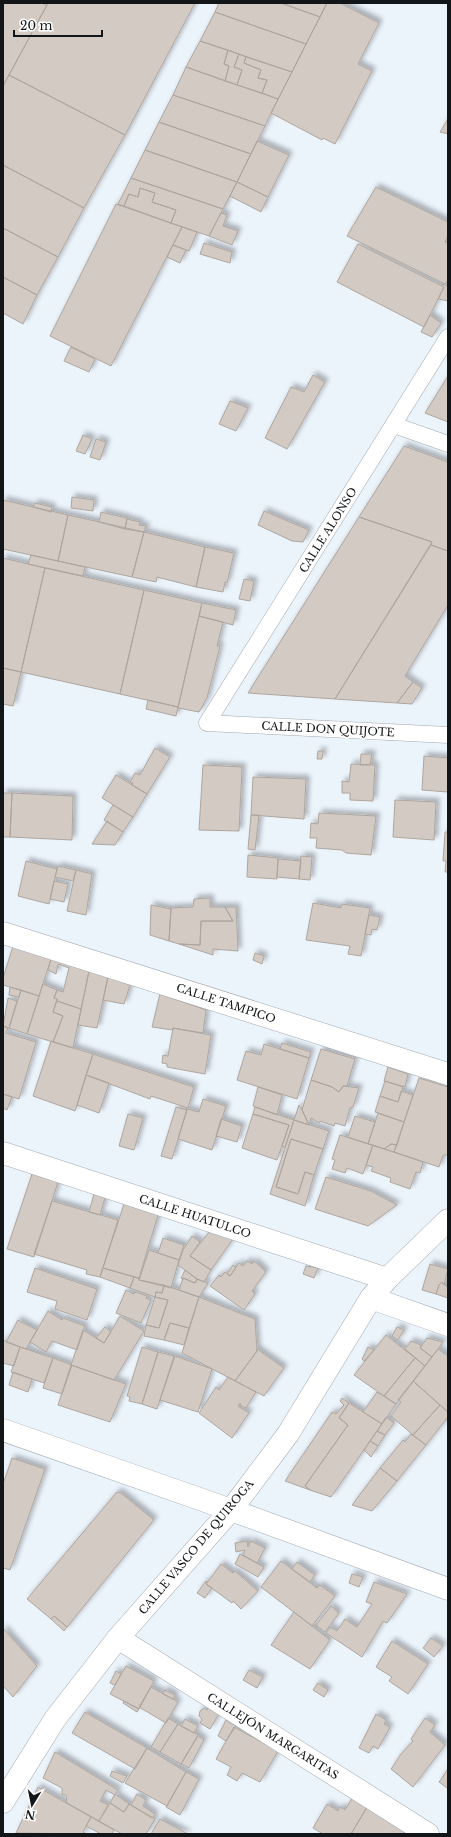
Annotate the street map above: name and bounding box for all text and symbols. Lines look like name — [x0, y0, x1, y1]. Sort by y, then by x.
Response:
scale bar — [14, 12, 102, 38]
text: 20 m — [20, 18, 52, 33]
street label: CALLE ALONSO — [296, 485, 360, 575]
street label: CALLE DON QUIJOTE — [261, 719, 395, 739]
street label: CALLE TAMPICO — [174, 980, 278, 1026]
street label: CALLE HUATULCO — [137, 1191, 253, 1241]
street label: CALLE VASCO DE QUIROGA — [135, 1476, 257, 1617]
street label: CALLEJÓN MARGARITAS — [205, 1690, 341, 1782]
north arrow — [12, 1785, 52, 1825]
text: N — [23, 1807, 37, 1823]

